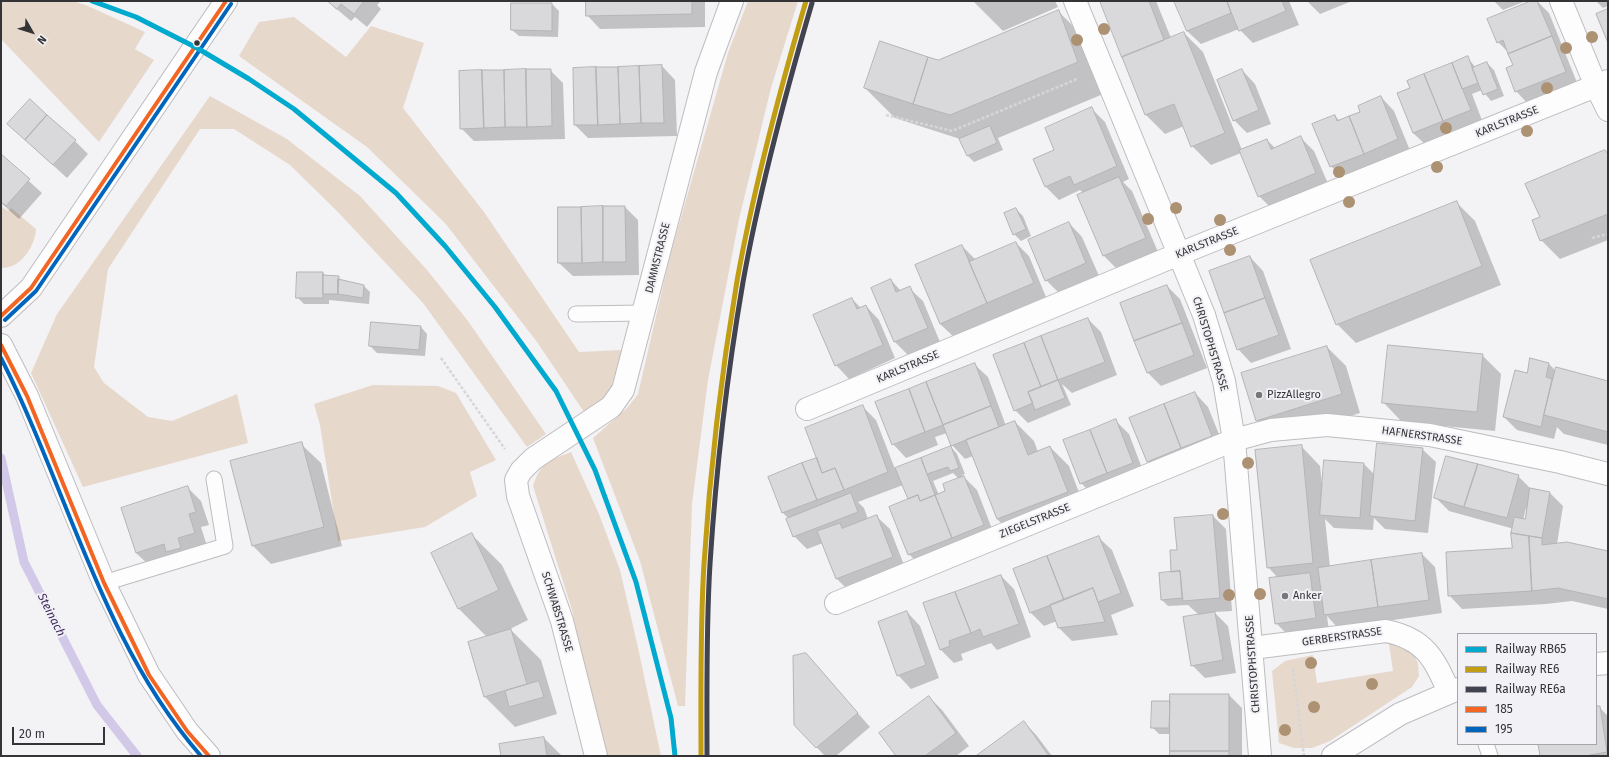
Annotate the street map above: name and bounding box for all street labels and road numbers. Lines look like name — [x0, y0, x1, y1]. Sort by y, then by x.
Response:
street label: KARLSTRASSE — [1474, 103, 1540, 141]
street label: DAMMSTRASSE — [643, 221, 673, 295]
street label: KARLSTRASSE — [1174, 224, 1240, 262]
street label: CHRISTOPHSTRASSE — [1189, 295, 1231, 393]
street label: KARLSTRASSE — [875, 348, 941, 386]
street label: HAFNERSTRASSE — [1381, 424, 1463, 448]
street label: ZIEGELSTRASSE — [998, 501, 1072, 541]
street label: SCHWABSTRASSE — [538, 570, 576, 654]
street label: CHRISTOPHSTRASSE — [1243, 615, 1263, 713]
street label: GERBERSTRASSE — [1301, 625, 1383, 649]

